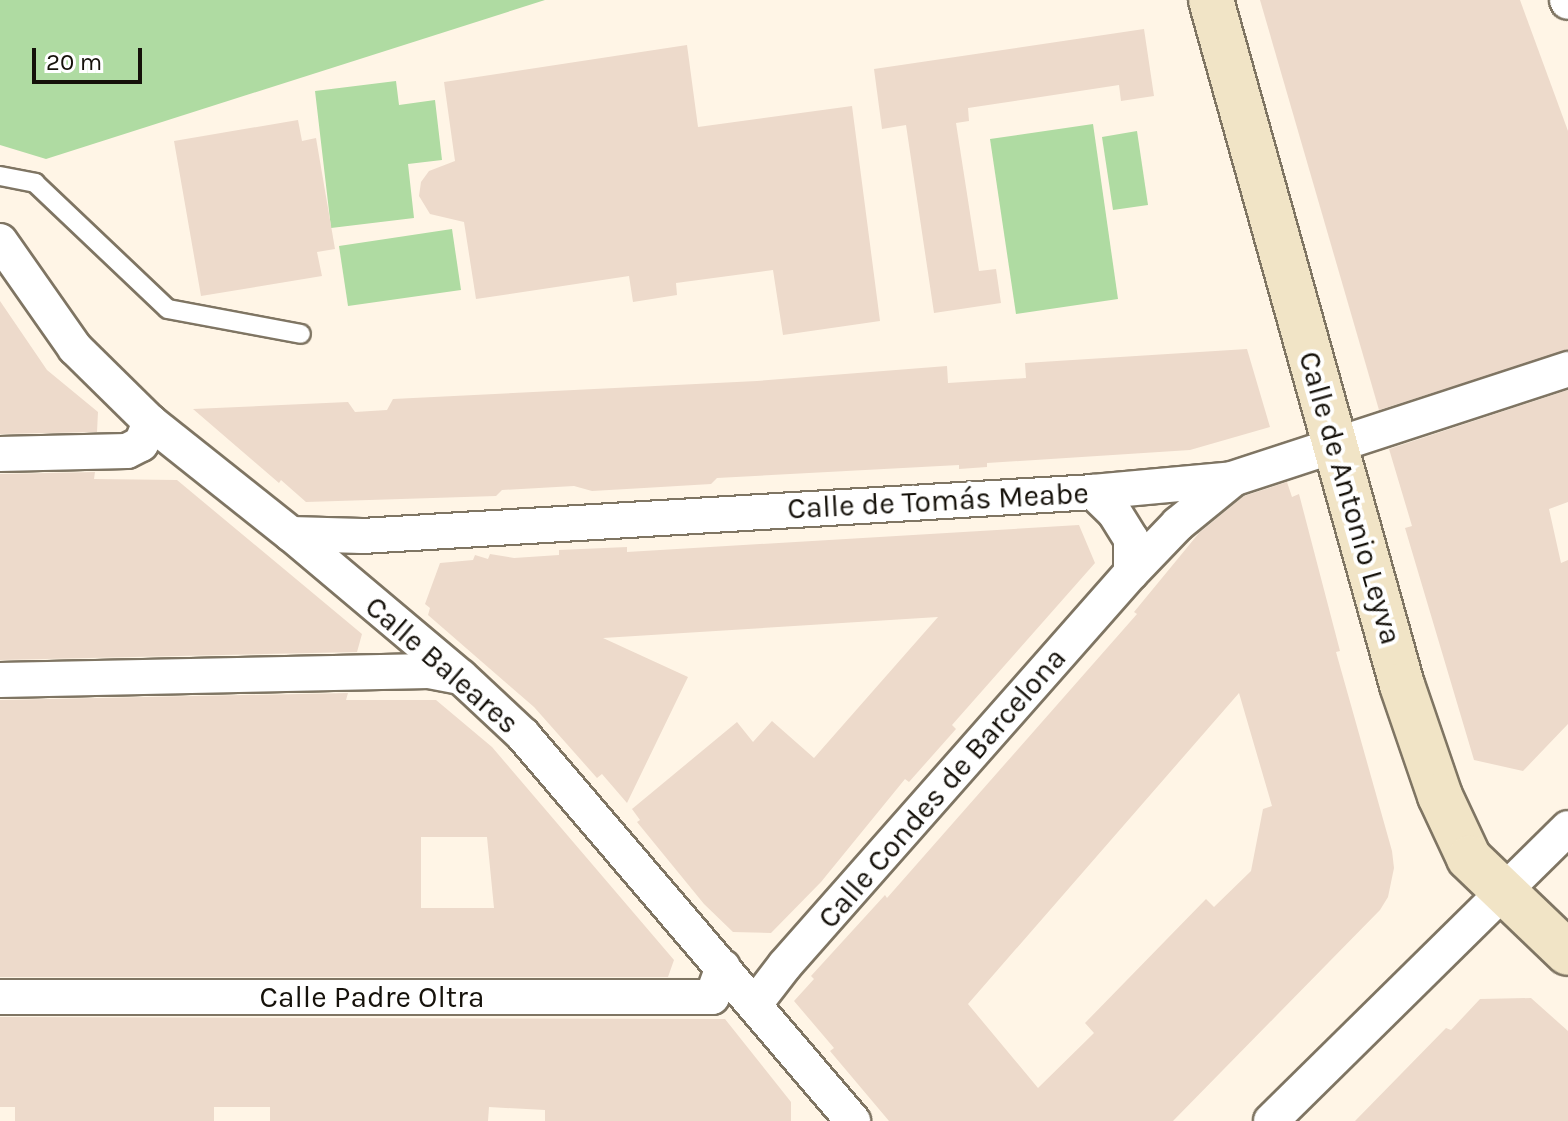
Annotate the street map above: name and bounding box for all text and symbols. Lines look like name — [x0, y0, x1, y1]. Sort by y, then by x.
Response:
scale bar — [36, 32, 146, 82]
text: 20 m — [46, 48, 102, 76]
street label: Calle de Antonio Leyva — [1291, 347, 1409, 649]
street label: Calle de Tomás Meabe — [786, 475, 1090, 527]
street label: Calle Baleares — [358, 589, 526, 741]
street label: Calle Condes de Barcelona — [810, 640, 1074, 936]
street label: Calle Padre Oltra — [260, 979, 484, 1015]

